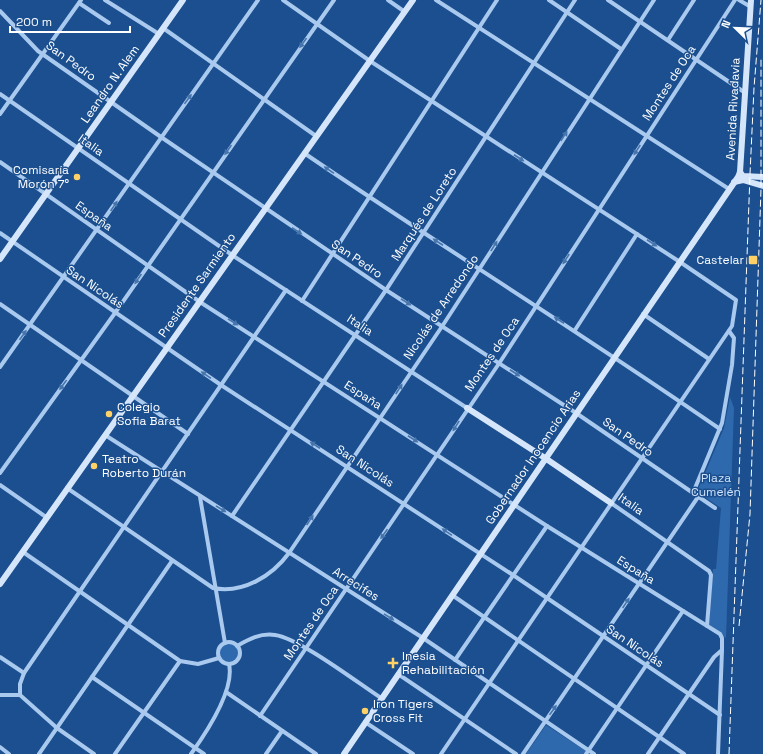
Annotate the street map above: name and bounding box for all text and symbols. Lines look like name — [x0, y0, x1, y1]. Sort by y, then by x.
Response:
scale bar — [10, 8, 130, 34]
north arrow — [715, 8, 755, 48]
text: 200 m — [16, 14, 52, 30]
text: N — [718, 18, 734, 30]
street label: San Pedro — [43, 37, 99, 85]
one-way arrow — [299, 38, 307, 49]
street label: Leandro N. Alem — [77, 42, 143, 126]
street label: Montes de Oca — [639, 42, 699, 124]
street label: Avenida Rivadavia — [722, 57, 744, 161]
one-way arrow — [184, 94, 192, 105]
street label: Italia — [75, 130, 107, 160]
one-way arrow — [560, 130, 567, 142]
one-way arrow — [224, 144, 232, 155]
one-way arrow — [633, 145, 641, 155]
one-way arrow — [514, 154, 524, 162]
place label: Comisaría Morón 7° — [13, 162, 69, 192]
street label: Marqués de Loreto — [388, 164, 460, 264]
one-way arrow — [324, 166, 334, 174]
marker: Comisaría Morón 7° — [72, 172, 82, 182]
street label: España — [72, 197, 116, 235]
one-way arrow — [110, 201, 118, 211]
one-way arrow — [292, 227, 302, 235]
street label: Presidente Sarmiento — [155, 229, 239, 341]
street label: San Pedro — [328, 236, 386, 282]
one-way arrow — [432, 238, 444, 245]
one-way arrow — [646, 240, 658, 247]
one-way arrow — [490, 241, 498, 251]
street label: Nicolás de Arredondo — [400, 251, 482, 363]
place label: Castelar — [696, 252, 744, 268]
one-way arrow — [563, 253, 570, 265]
marker: Castelar — [747, 254, 759, 266]
street label: San Nicolás — [63, 262, 127, 312]
one-way arrow — [134, 274, 142, 284]
one-way arrow — [400, 299, 412, 306]
street label: Italia — [344, 311, 376, 339]
street label: Montes de Oca — [461, 313, 523, 394]
one-way arrow — [553, 316, 565, 323]
one-way arrow — [227, 319, 239, 326]
one-way arrow — [19, 330, 27, 340]
one-way arrow — [509, 369, 521, 376]
one-way arrow — [201, 371, 211, 379]
street label: España — [341, 377, 385, 413]
one-way arrow — [59, 380, 67, 391]
one-way arrow — [395, 384, 403, 394]
street label: Gobernador Inocencio Arias — [482, 386, 584, 528]
place label: Colegio Sofia Barat — [117, 399, 181, 429]
marker: Colegio Sofia Barat — [104, 409, 114, 419]
street label: San Pedro — [600, 414, 656, 460]
one-way arrow — [452, 421, 460, 431]
one-way arrow — [407, 435, 419, 442]
street label: San Nicolás — [333, 441, 397, 491]
one-way arrow — [309, 442, 321, 449]
place label: Teatro Roberto Durán — [102, 451, 186, 481]
marker: Teatro Roberto Durán — [89, 461, 99, 471]
park label: Plaza Cumelén — [691, 470, 741, 500]
street label: Italia — [615, 489, 647, 519]
one-way arrow — [215, 506, 226, 513]
one-way arrow — [307, 514, 314, 526]
one-way arrow — [442, 528, 452, 536]
one-way arrow — [380, 529, 388, 539]
street label: España — [614, 552, 658, 588]
street label: Arrecifes — [330, 563, 382, 605]
street label: Montes de Oca — [280, 582, 342, 663]
one-way arrow — [622, 597, 630, 608]
one-way arrow — [383, 613, 395, 620]
street label: San Nicolás — [603, 621, 667, 671]
place label: Inesia Rehabilitación — [402, 648, 485, 678]
marker: Inesia Rehabilitación — [387, 657, 399, 669]
place label: Iron Tigers Cross Fit — [373, 696, 433, 726]
one-way arrow — [549, 705, 557, 716]
marker: Iron Tigers Cross Fit — [360, 706, 370, 716]

